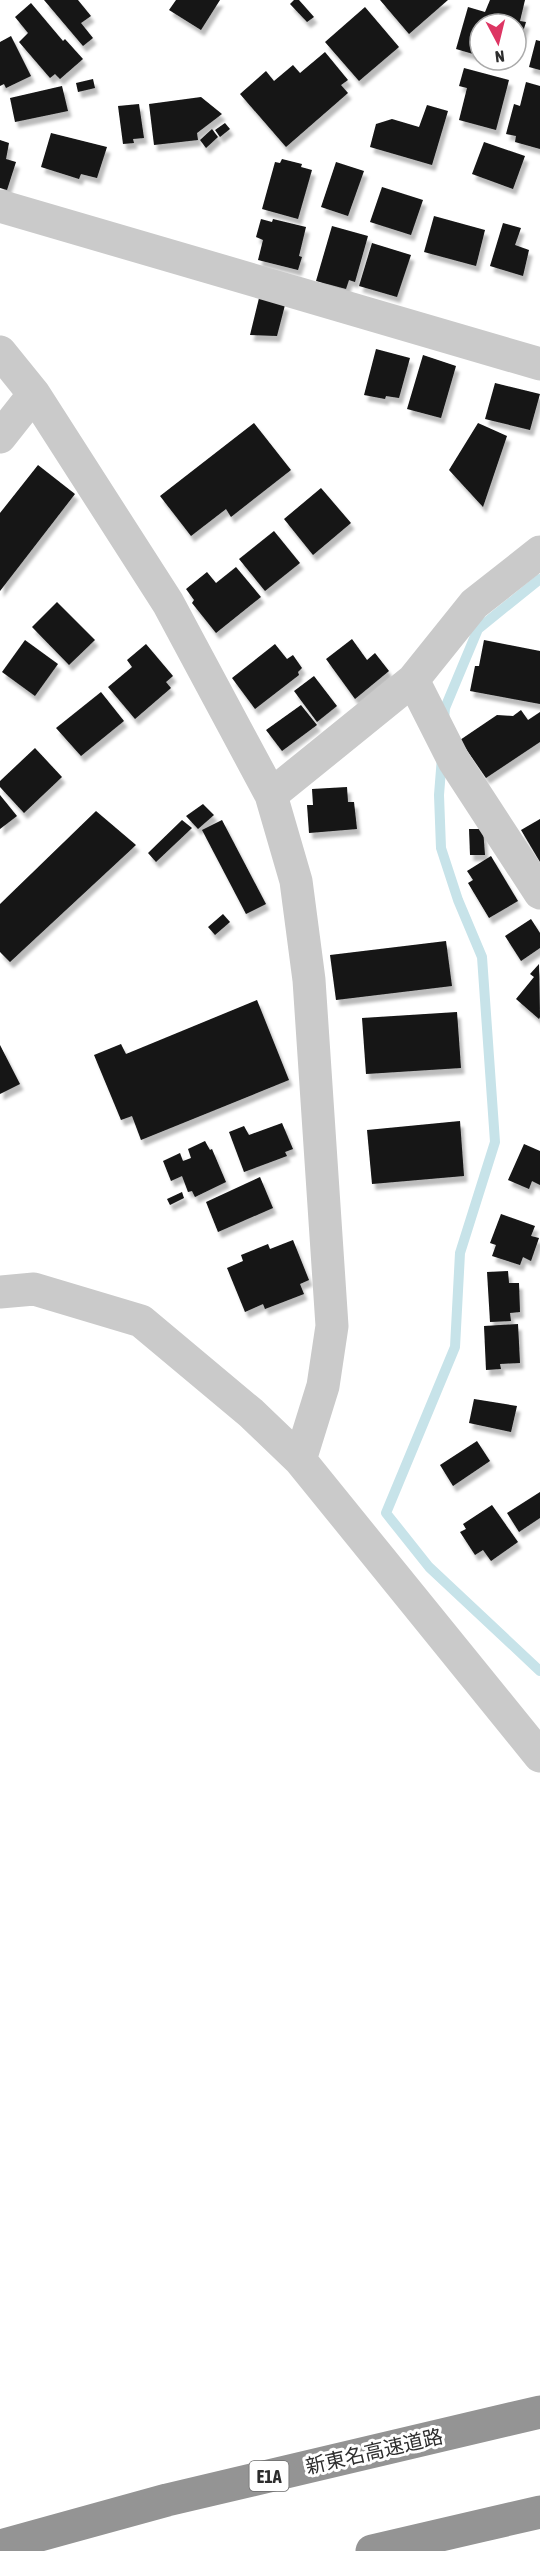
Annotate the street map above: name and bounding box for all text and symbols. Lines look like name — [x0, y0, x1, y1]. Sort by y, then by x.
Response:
north arrow — [468, 12, 528, 72]
text: N — [494, 47, 506, 66]
street label: 新東名高速道路 — [303, 2424, 445, 2478]
road number: E1A — [250, 2461, 288, 2491]

